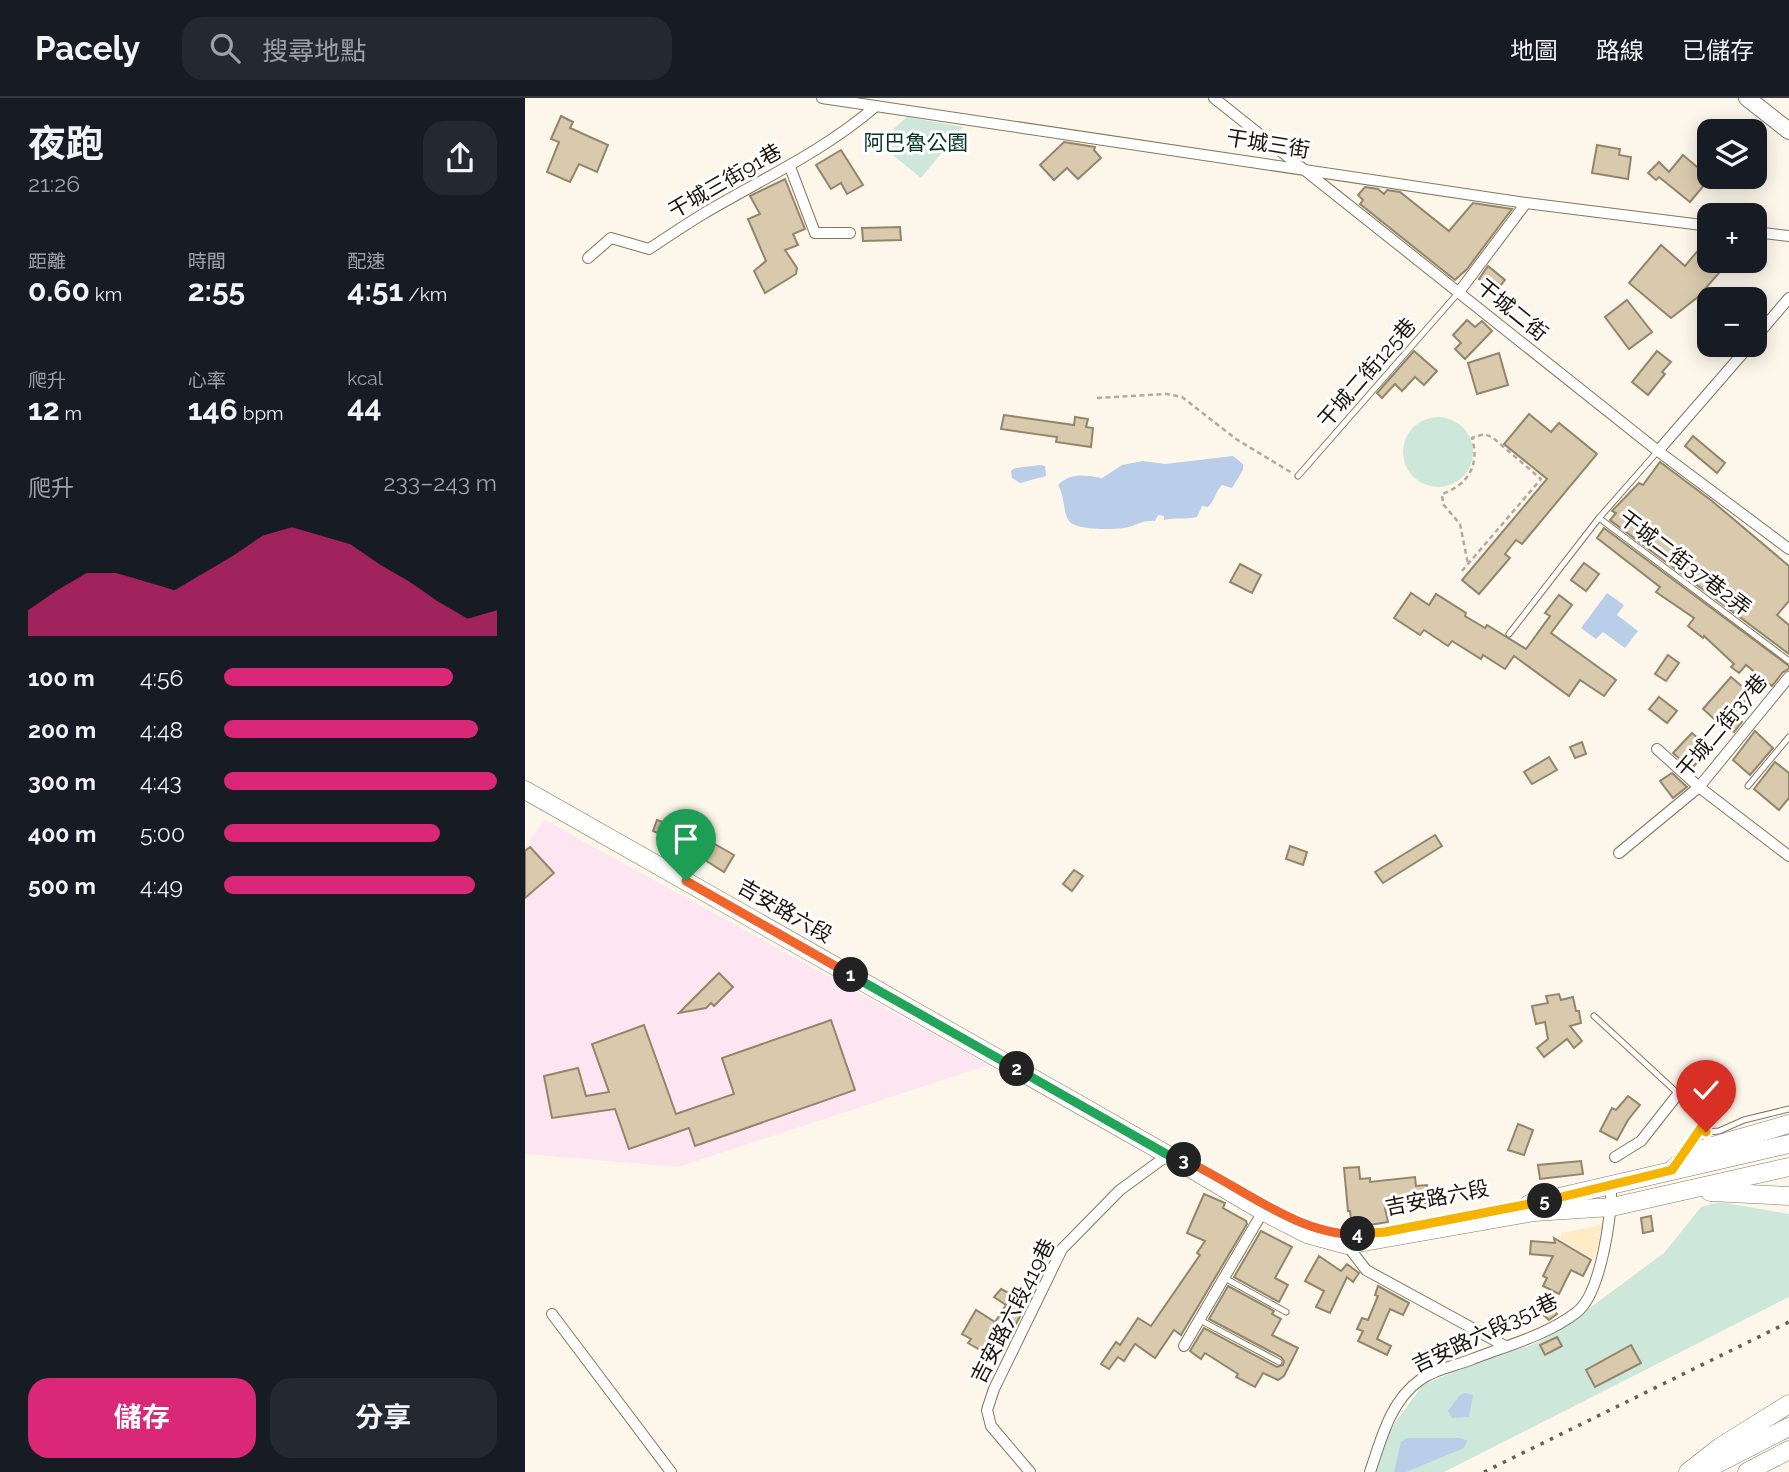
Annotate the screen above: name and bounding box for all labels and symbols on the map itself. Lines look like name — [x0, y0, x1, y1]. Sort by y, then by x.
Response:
street label: 干城三街 — [1225, 125, 1312, 162]
park label: 阿巴魯公園 — [864, 130, 969, 155]
street label: 干城三街91巷 — [664, 138, 786, 223]
street label: 干城二街 — [1472, 273, 1553, 346]
street label: 干城二街125巷 — [1312, 313, 1421, 432]
street label: 干城二街37巷2弄 — [1614, 505, 1756, 621]
street label: 干城二街37巷 — [1671, 669, 1772, 782]
pin — [656, 809, 716, 881]
street label: 吉安路六段 — [734, 873, 837, 948]
pin: 1 — [833, 958, 869, 992]
pin: 2 — [1000, 1052, 1035, 1086]
pin — [1676, 1060, 1736, 1132]
pin: 3 — [1167, 1142, 1201, 1178]
street label: 吉安路六段 — [1383, 1175, 1491, 1220]
pin: 5 — [1527, 1184, 1563, 1218]
pin: 4 — [1341, 1216, 1375, 1252]
street label: 吉安路六段419巷 — [965, 1234, 1060, 1387]
street label: 吉安路六段351巷 — [1408, 1288, 1562, 1377]

